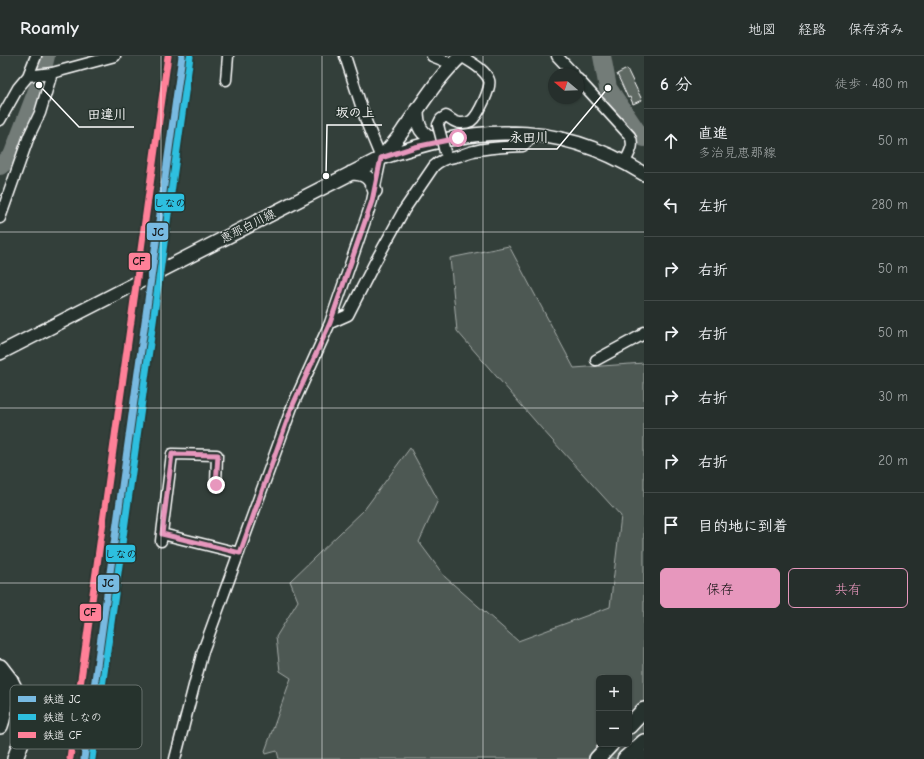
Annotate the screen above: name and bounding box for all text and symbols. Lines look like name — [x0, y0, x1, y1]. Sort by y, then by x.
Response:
text: Roamly — [20, 17, 79, 39]
text: 地図 — [748, 21, 776, 38]
text: 経路 — [798, 21, 826, 38]
text: 保存済み — [848, 21, 904, 38]
north arrow — [548, 68, 584, 104]
text: 6 分 — [660, 75, 692, 94]
text: 徒歩 · 480 m — [835, 76, 908, 91]
callout: 坂の上 — [327, 100, 382, 125]
callout: 田違川 — [79, 102, 134, 127]
text: 坂の上 — [335, 105, 375, 120]
text: 田違川 — [87, 107, 127, 122]
callout: 永田川 — [502, 124, 557, 149]
text: 直進 — [698, 124, 728, 142]
route start — [449, 129, 467, 147]
text: 永田川 — [509, 130, 549, 145]
icon: ahead — [660, 130, 682, 152]
text: 50 m — [878, 133, 908, 148]
text: 多治見恵那線 — [698, 145, 776, 160]
line badge: しなの — [154, 193, 185, 212]
icon: left — [660, 194, 682, 216]
text: しなの — [154, 197, 187, 210]
text: 左折 — [698, 197, 728, 215]
text: 280 m — [871, 197, 908, 212]
street label: 恵那白川線 — [218, 206, 278, 246]
line badge: JC — [146, 222, 169, 241]
text: JC — [152, 226, 164, 239]
line badge: CF — [128, 252, 151, 271]
text: CF — [132, 255, 146, 268]
icon: right — [660, 258, 682, 280]
text: 右折 — [698, 261, 728, 279]
text: 50 m — [878, 261, 908, 276]
icon: right — [660, 322, 682, 344]
text: 右折 — [698, 325, 728, 343]
text: 50 m — [878, 325, 908, 340]
icon: right — [660, 386, 682, 408]
text: 右折 — [698, 389, 728, 407]
text: 30 m — [878, 389, 908, 404]
icon: right — [660, 450, 682, 472]
text: 右折 — [698, 453, 728, 471]
text: 20 m — [878, 453, 908, 468]
route end — [207, 476, 225, 494]
icon: arrive — [660, 514, 682, 536]
text: 目的地に到着 — [698, 517, 788, 535]
line badge: しなの — [105, 544, 136, 563]
text: しなの — [105, 548, 138, 561]
button: 保存 — [660, 568, 780, 608]
button: 共有 — [788, 568, 908, 608]
line badge: JC — [97, 574, 120, 593]
text: JC — [102, 577, 114, 590]
line badge: CF — [79, 603, 102, 622]
text: CF — [83, 606, 97, 619]
map controls — [596, 675, 632, 747]
button: + — [596, 675, 632, 711]
legend — [10, 685, 142, 749]
text: 鉄道 JC — [43, 693, 81, 706]
text: 鉄道 しなの — [43, 711, 102, 724]
button: − — [596, 711, 632, 747]
text: 鉄道 CF — [43, 729, 82, 742]

